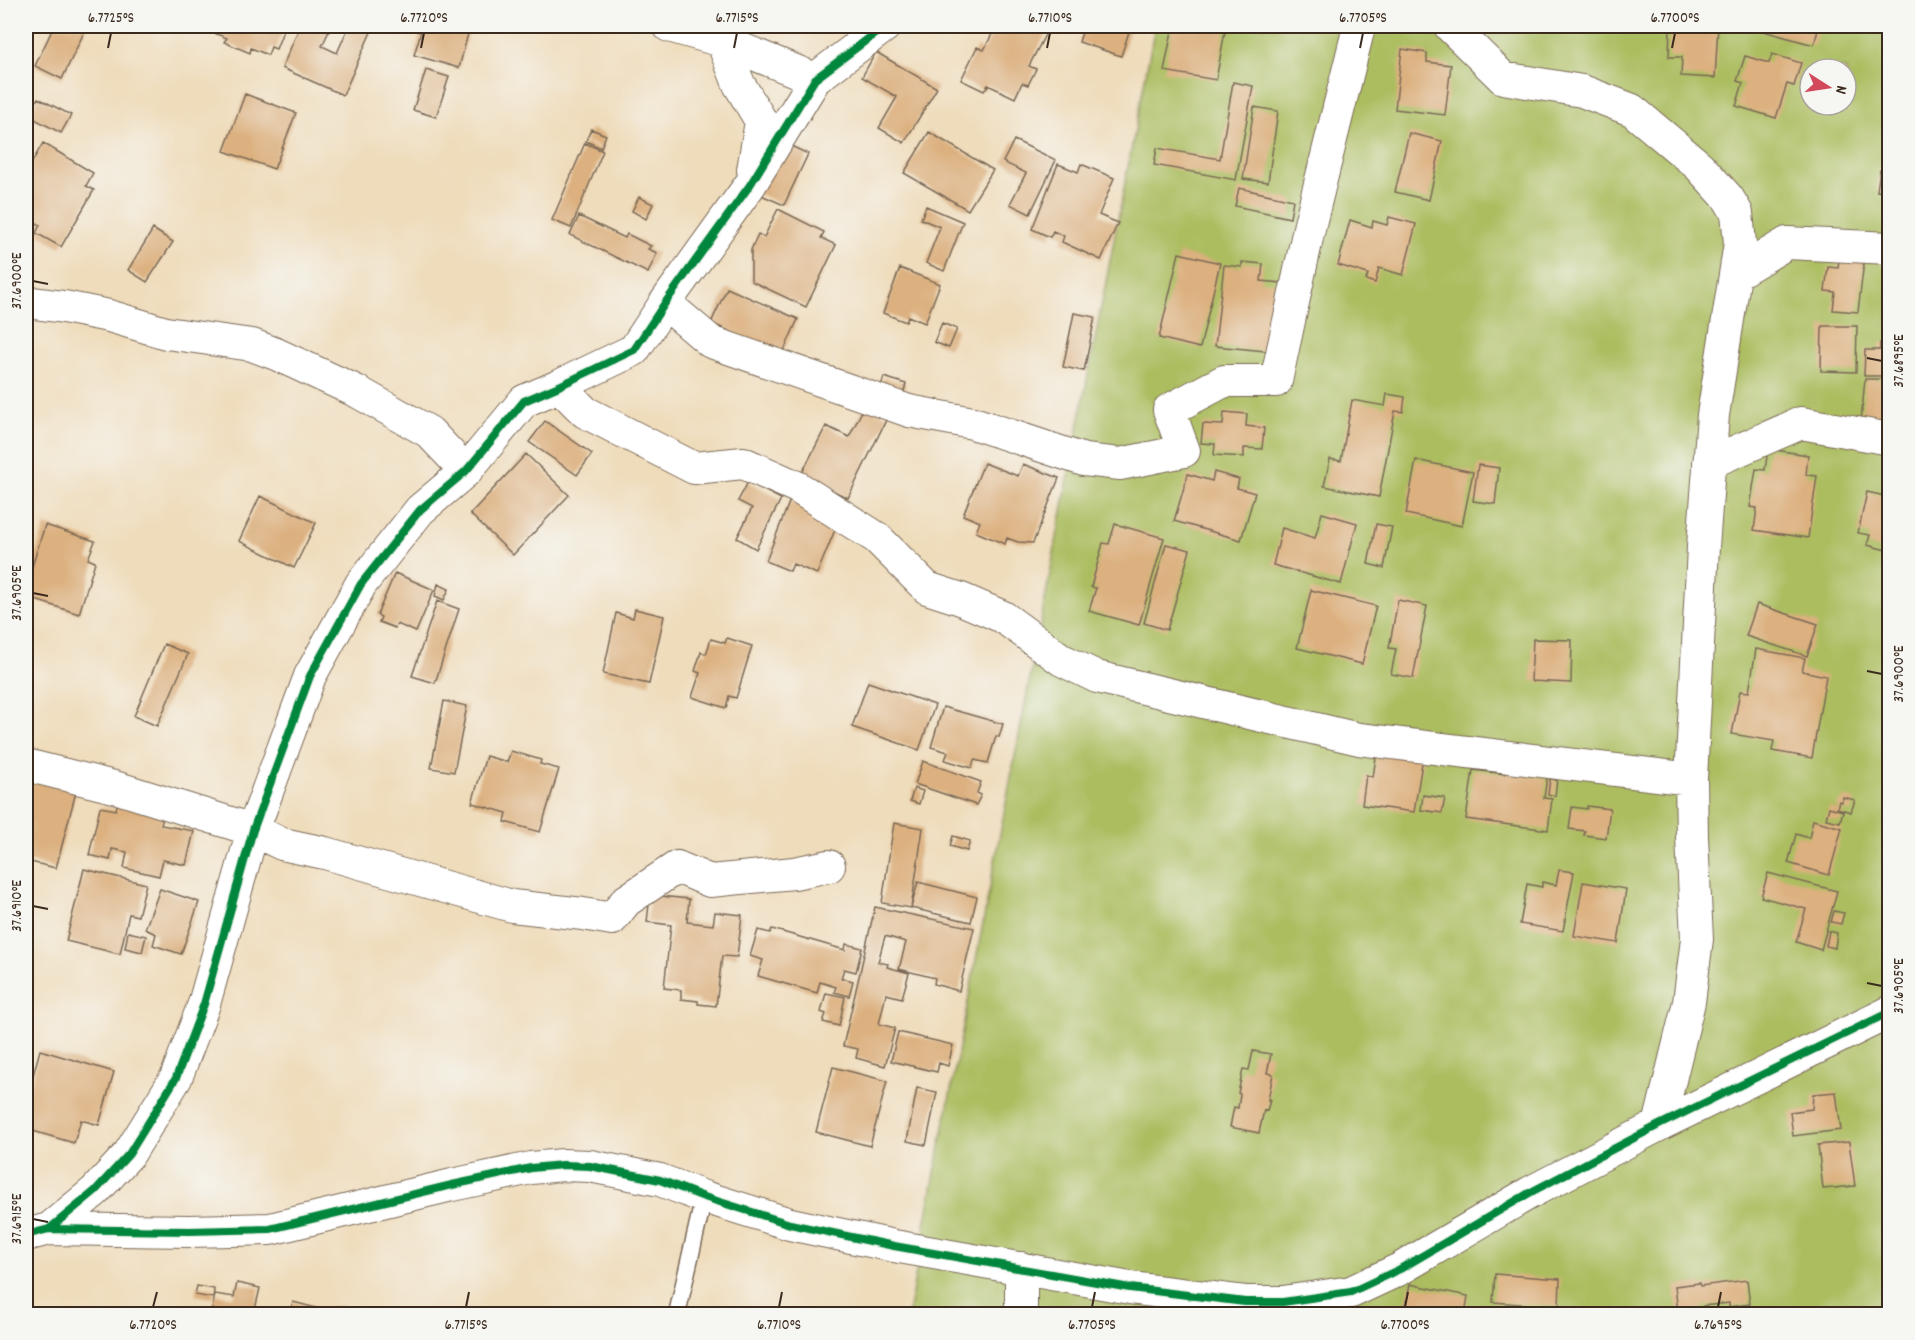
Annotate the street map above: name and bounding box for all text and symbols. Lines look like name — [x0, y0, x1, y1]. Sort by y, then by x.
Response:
text: 6.7725°S — [88, 8, 134, 30]
text: 6.7720°S — [400, 8, 448, 30]
text: 6.7715°S — [716, 8, 759, 30]
text: 6.7710°S — [1028, 8, 1072, 30]
text: 6.7705°S — [1339, 8, 1387, 30]
text: 6.7700°S — [1650, 8, 1700, 30]
north arrow — [1798, 57, 1858, 117]
text: N — [1828, 83, 1852, 96]
text: 37.6900°E — [7, 252, 29, 310]
text: 37.6895°E — [1889, 334, 1911, 388]
text: 37.6905°E — [7, 565, 29, 621]
text: 37.6900°E — [1889, 645, 1911, 703]
text: 37.6910°E — [7, 880, 29, 932]
text: 37.6905°E — [1889, 958, 1911, 1014]
text: 37.6915°E — [7, 1193, 29, 1244]
text: 6.7720°S — [129, 1315, 177, 1337]
text: 6.7715°S — [445, 1315, 488, 1337]
text: 6.7710°S — [757, 1315, 801, 1337]
text: 6.7705°S — [1068, 1315, 1116, 1337]
text: 6.7700°S — [1380, 1315, 1430, 1337]
text: 6.7695°S — [1694, 1315, 1742, 1337]

